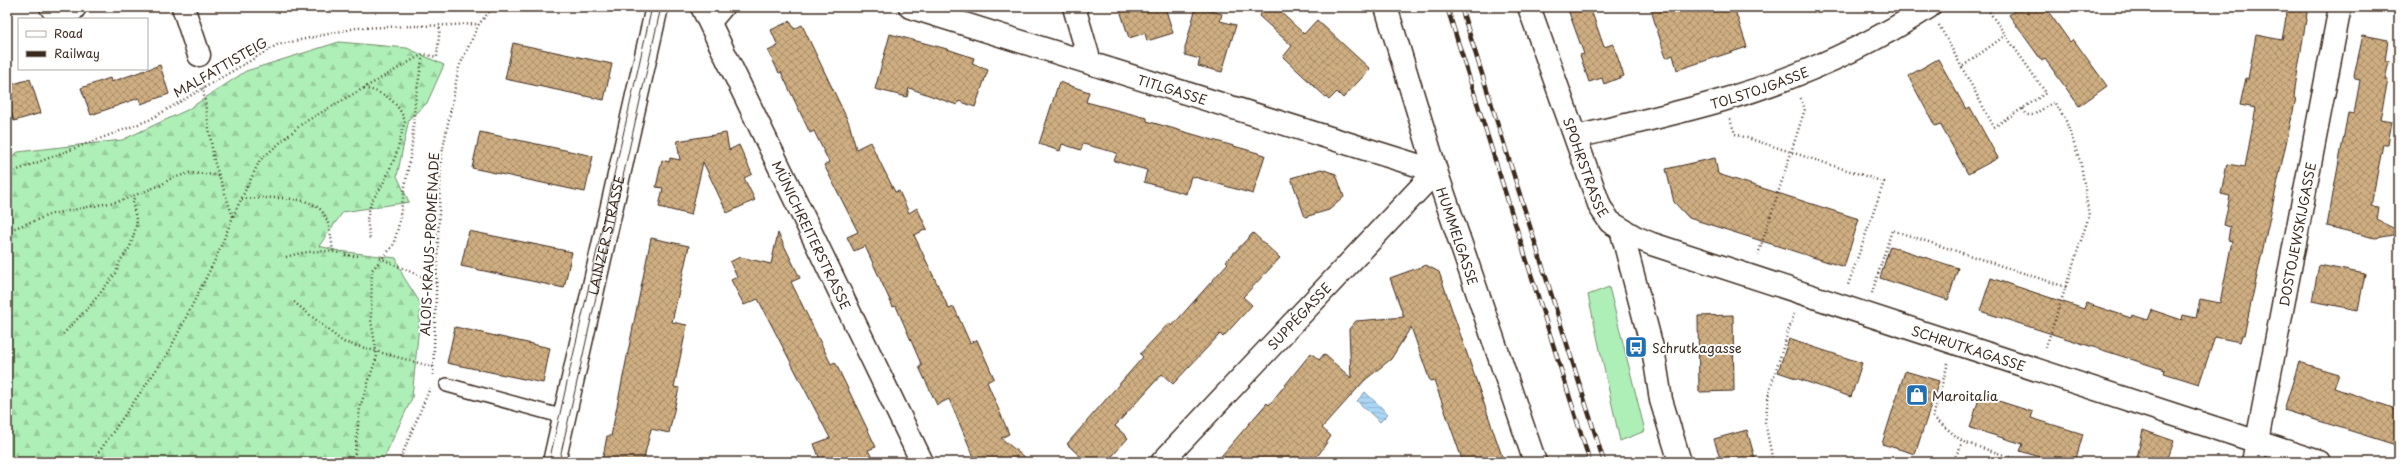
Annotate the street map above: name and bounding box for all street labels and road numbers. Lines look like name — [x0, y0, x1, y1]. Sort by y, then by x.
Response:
street label: MALFATTISTEIG — [169, 32, 271, 102]
street label: TOLSTOJGASSE — [1708, 61, 1811, 113]
street label: TITLGASSE — [1135, 69, 1210, 109]
street label: SPOHRSTRASSE — [1559, 114, 1614, 221]
street label: ALOIS-KRAUS-PROMENADE — [415, 152, 443, 336]
street label: MÜNICHREITERSTRASSE — [768, 157, 856, 313]
street label: DOSTOJEWSKIJGASSE — [2273, 160, 2320, 308]
street label: LAINZER STRASSE — [583, 173, 628, 296]
street label: HUMMELGASSE — [1433, 184, 1484, 288]
street label: SUPPÉGASSE — [1263, 278, 1335, 354]
street label: SCHRUTKAGASSE — [1909, 320, 2028, 375]

